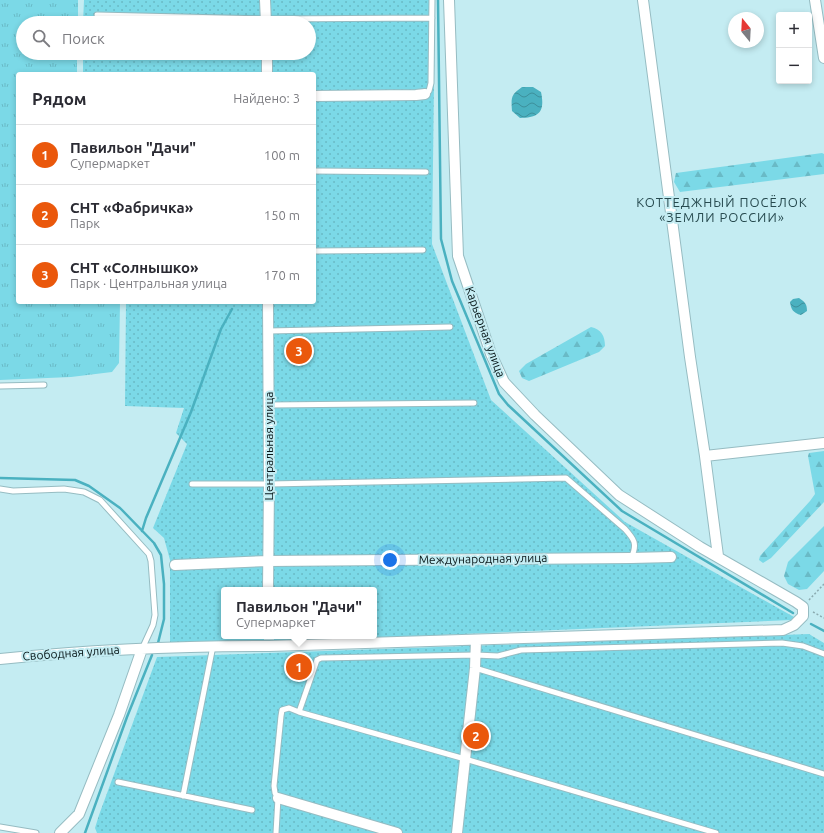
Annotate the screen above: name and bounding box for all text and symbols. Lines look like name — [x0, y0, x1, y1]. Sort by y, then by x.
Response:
north arrow — [728, 12, 764, 48]
map controls — [776, 12, 812, 84]
button: + — [776, 12, 812, 48]
search box — [16, 16, 316, 60]
icon: search — [30, 27, 52, 49]
text: Поиск — [62, 30, 105, 47]
button: − — [776, 48, 812, 84]
text: Рядом — [32, 89, 87, 108]
text: Найдено: 3 — [233, 91, 300, 105]
text: Павильон "Дачи" — [70, 139, 196, 156]
text: 1 — [41, 148, 49, 162]
text: 100 m — [264, 148, 300, 162]
text: Супермаркет — [70, 156, 150, 170]
district label: КОТТЕДЖНЫЙ ПОСЁЛОК «ЗЕМЛИ РОССИИ» — [636, 194, 808, 224]
text: СНТ «Фабричка» — [70, 199, 193, 216]
text: 2 — [41, 208, 49, 222]
text: 150 m — [264, 208, 300, 222]
text: Парк — [70, 216, 100, 230]
text: СНТ «Солнышко» — [70, 259, 198, 276]
text: 3 — [41, 268, 49, 282]
text: 170 m — [264, 268, 300, 282]
text: Парк · Центральная улица — [70, 276, 227, 290]
street label: Карьерная улица — [463, 285, 508, 379]
pin: 3 — [286, 336, 312, 366]
street label: Центральная улица — [262, 391, 275, 501]
your location — [380, 550, 400, 570]
street label: Международная улица — [418, 551, 548, 566]
popup — [221, 587, 377, 639]
text: Павильон "Дачи" — [236, 598, 362, 615]
text: Супермаркет — [236, 615, 316, 629]
street label: Свободная улица — [22, 643, 120, 662]
pin: 1 — [286, 652, 312, 682]
pin: 2 — [463, 721, 489, 751]

